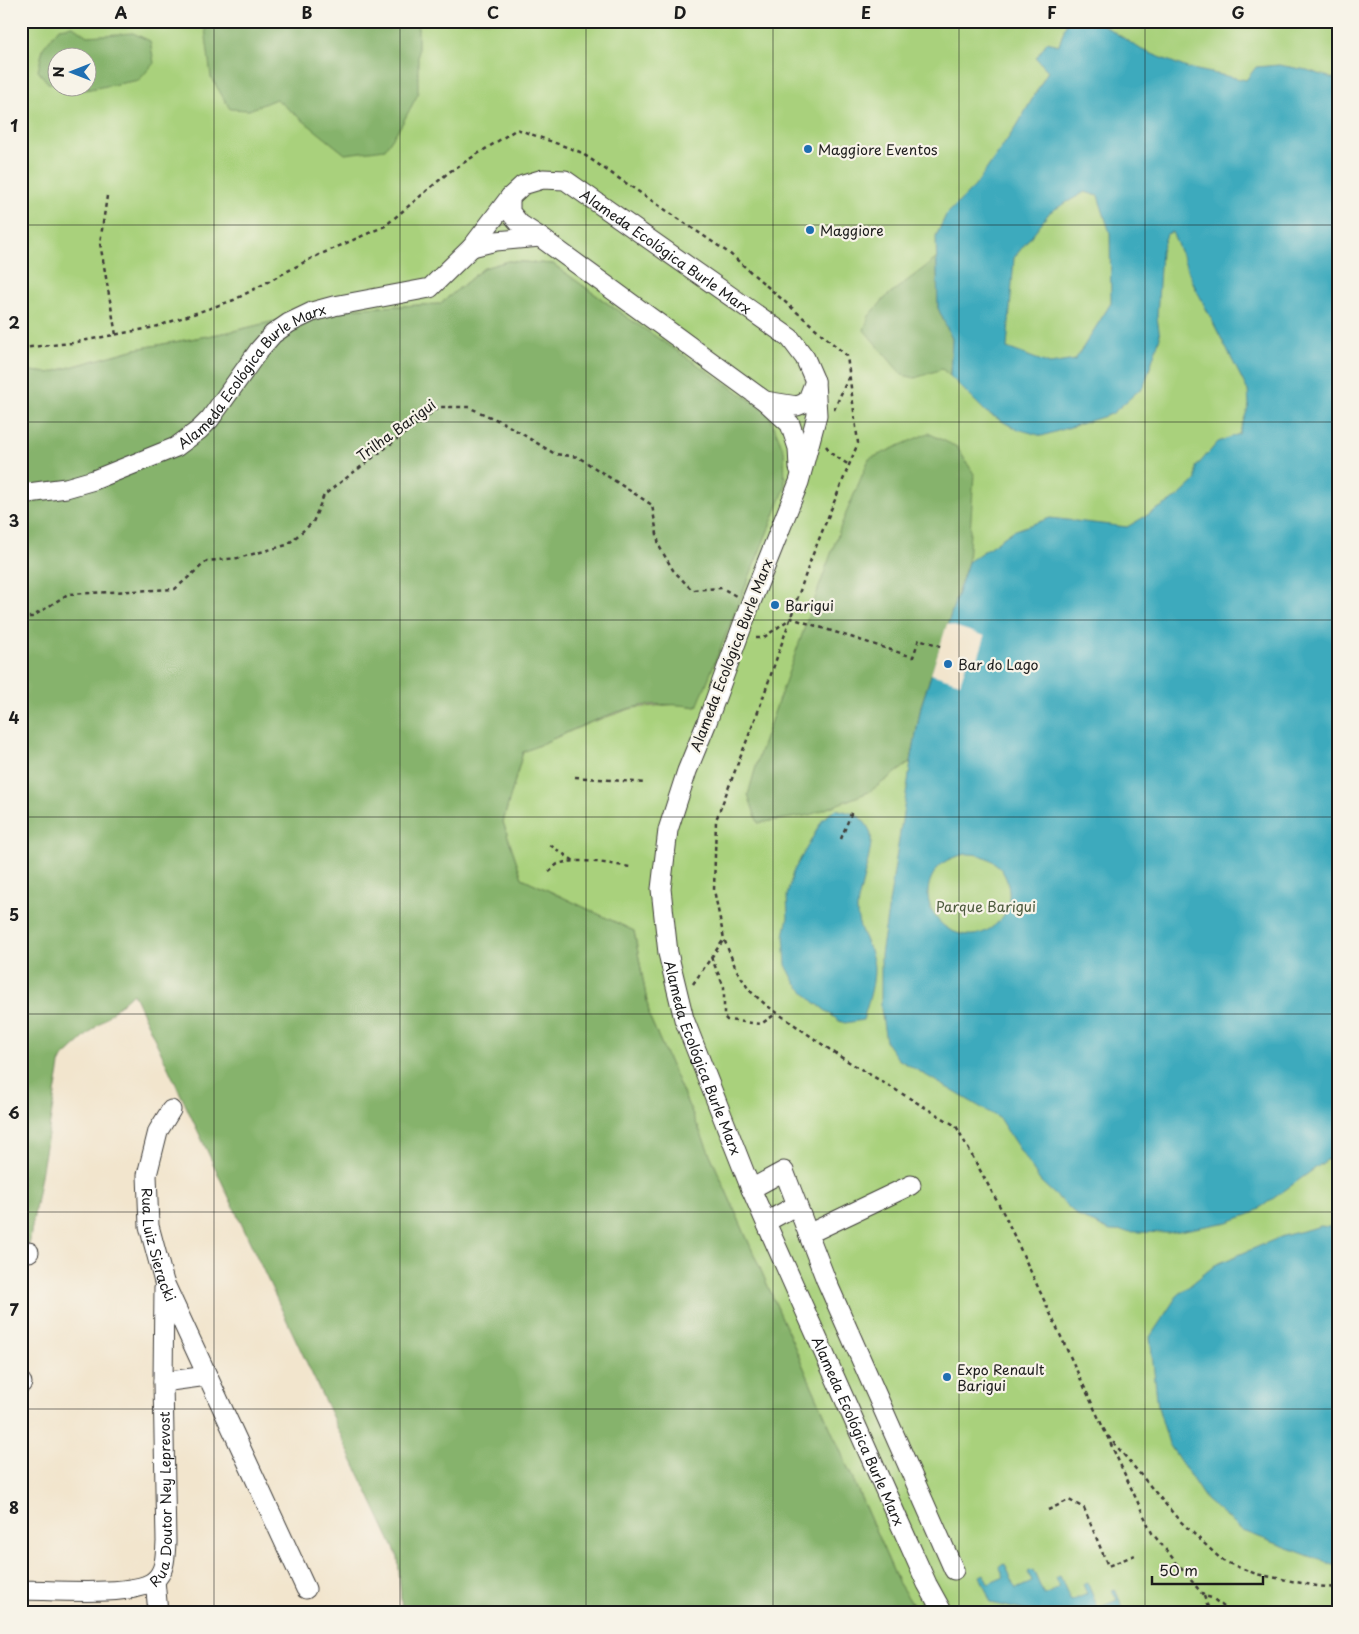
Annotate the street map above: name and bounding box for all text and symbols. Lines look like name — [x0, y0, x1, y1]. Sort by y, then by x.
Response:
text: A — [115, 0, 128, 24]
text: B — [302, 0, 313, 24]
text: C — [487, 0, 499, 24]
text: D — [674, 0, 686, 24]
text: E — [861, 0, 871, 24]
text: F — [1047, 0, 1057, 24]
text: G — [1231, 0, 1245, 24]
north arrow — [48, 48, 98, 98]
text: N — [48, 66, 69, 78]
text: 1 — [10, 113, 18, 137]
place label: Maggiore Eventos — [818, 139, 937, 160]
marker: Maggiore Eventos — [802, 143, 814, 155]
street label: Alameda Ecológica Burle Marx — [576, 183, 756, 319]
place label: Maggiore — [820, 220, 884, 241]
marker: Maggiore — [804, 224, 816, 236]
street label: Alameda Ecológica Burle Marx — [173, 298, 328, 453]
text: 2 — [8, 310, 20, 334]
street label: Trilha Barigui — [352, 394, 440, 466]
text: 3 — [9, 508, 19, 532]
street label: Alameda Ecológica Burle Marx — [684, 556, 778, 754]
place label: Barigui — [785, 595, 834, 616]
marker: Barigui — [769, 599, 781, 611]
place label: Bar do Lago — [958, 654, 1039, 675]
marker: Bar do Lago — [942, 658, 954, 670]
text: 4 — [9, 705, 20, 729]
park label: Parque Barigui — [936, 896, 1036, 917]
text: 5 — [9, 902, 19, 926]
street label: Alameda Ecológica Burle Marx — [660, 958, 747, 1158]
text: 6 — [8, 1100, 20, 1124]
street label: Rua Luiz Sieracki — [137, 1187, 182, 1305]
text: 7 — [9, 1297, 19, 1321]
street label: Alameda Ecológica Burle Marx — [807, 1333, 910, 1529]
place label: Expo Renault Barigui — [957, 1359, 1045, 1396]
marker: Expo Renault Barigui — [941, 1371, 953, 1383]
street label: Rua Doutor Ney Leprevost — [144, 1411, 177, 1591]
text: 8 — [9, 1495, 19, 1519]
scale bar — [1152, 1554, 1263, 1586]
text: 50 m — [1159, 1558, 1198, 1581]

